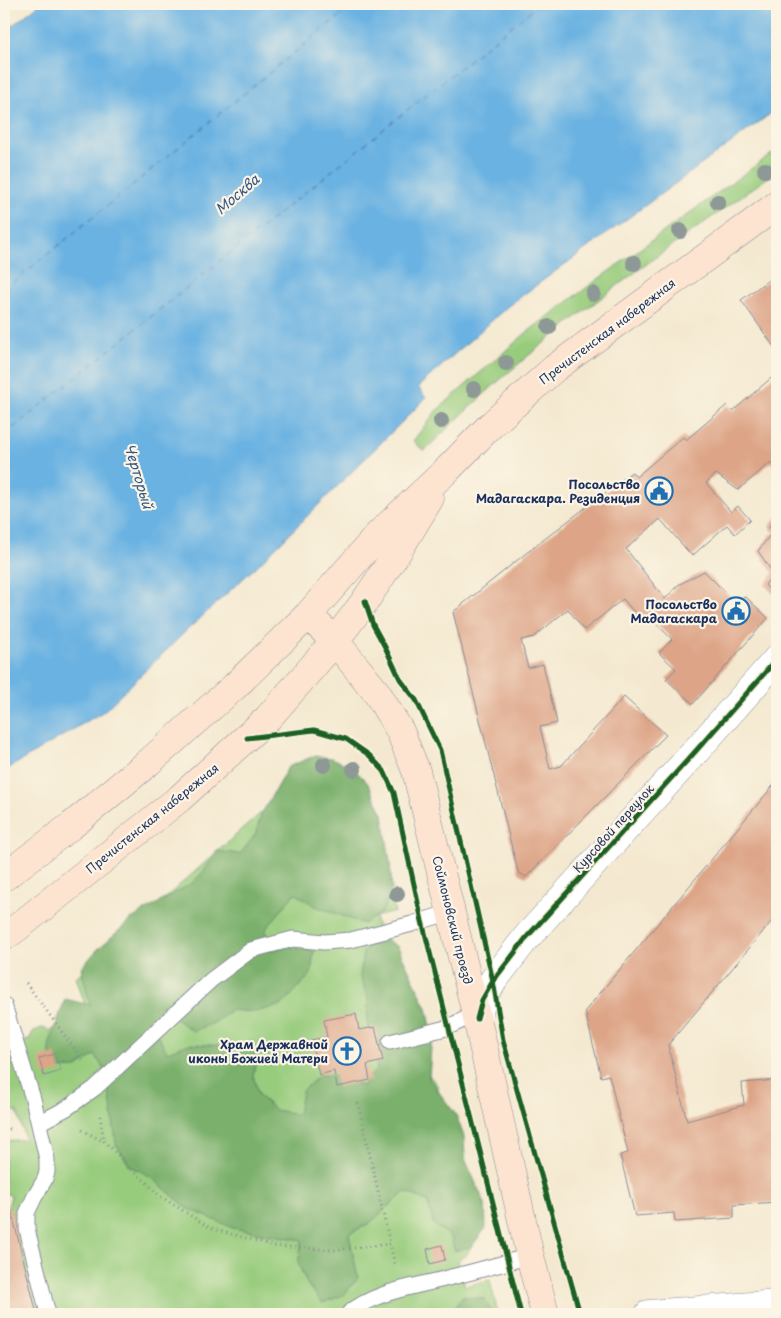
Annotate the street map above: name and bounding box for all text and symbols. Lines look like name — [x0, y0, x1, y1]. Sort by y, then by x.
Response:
water label: Москва — [210, 168, 265, 219]
street label: Пречистенская набережная — [535, 274, 679, 388]
water label: Черторый — [119, 441, 159, 513]
place label: Посольство Мадагаскара. Резиденция — [476, 475, 640, 507]
public building icon: Посольство Мадагаскара. Резиденция — [644, 476, 674, 506]
place label: Посольство Мадагаскара — [631, 595, 718, 627]
public building icon: Посольство Мадагаскара — [721, 596, 751, 626]
street label: Пречистенская набережная — [82, 759, 222, 877]
street label: Курсовой переулок — [568, 779, 658, 876]
street label: Соймоновский проезд — [428, 854, 478, 986]
place label: Храм Державной иконы Божией Матери — [188, 1035, 328, 1067]
church icon: Храм Державной иконы Божией Матери — [332, 1036, 362, 1066]

